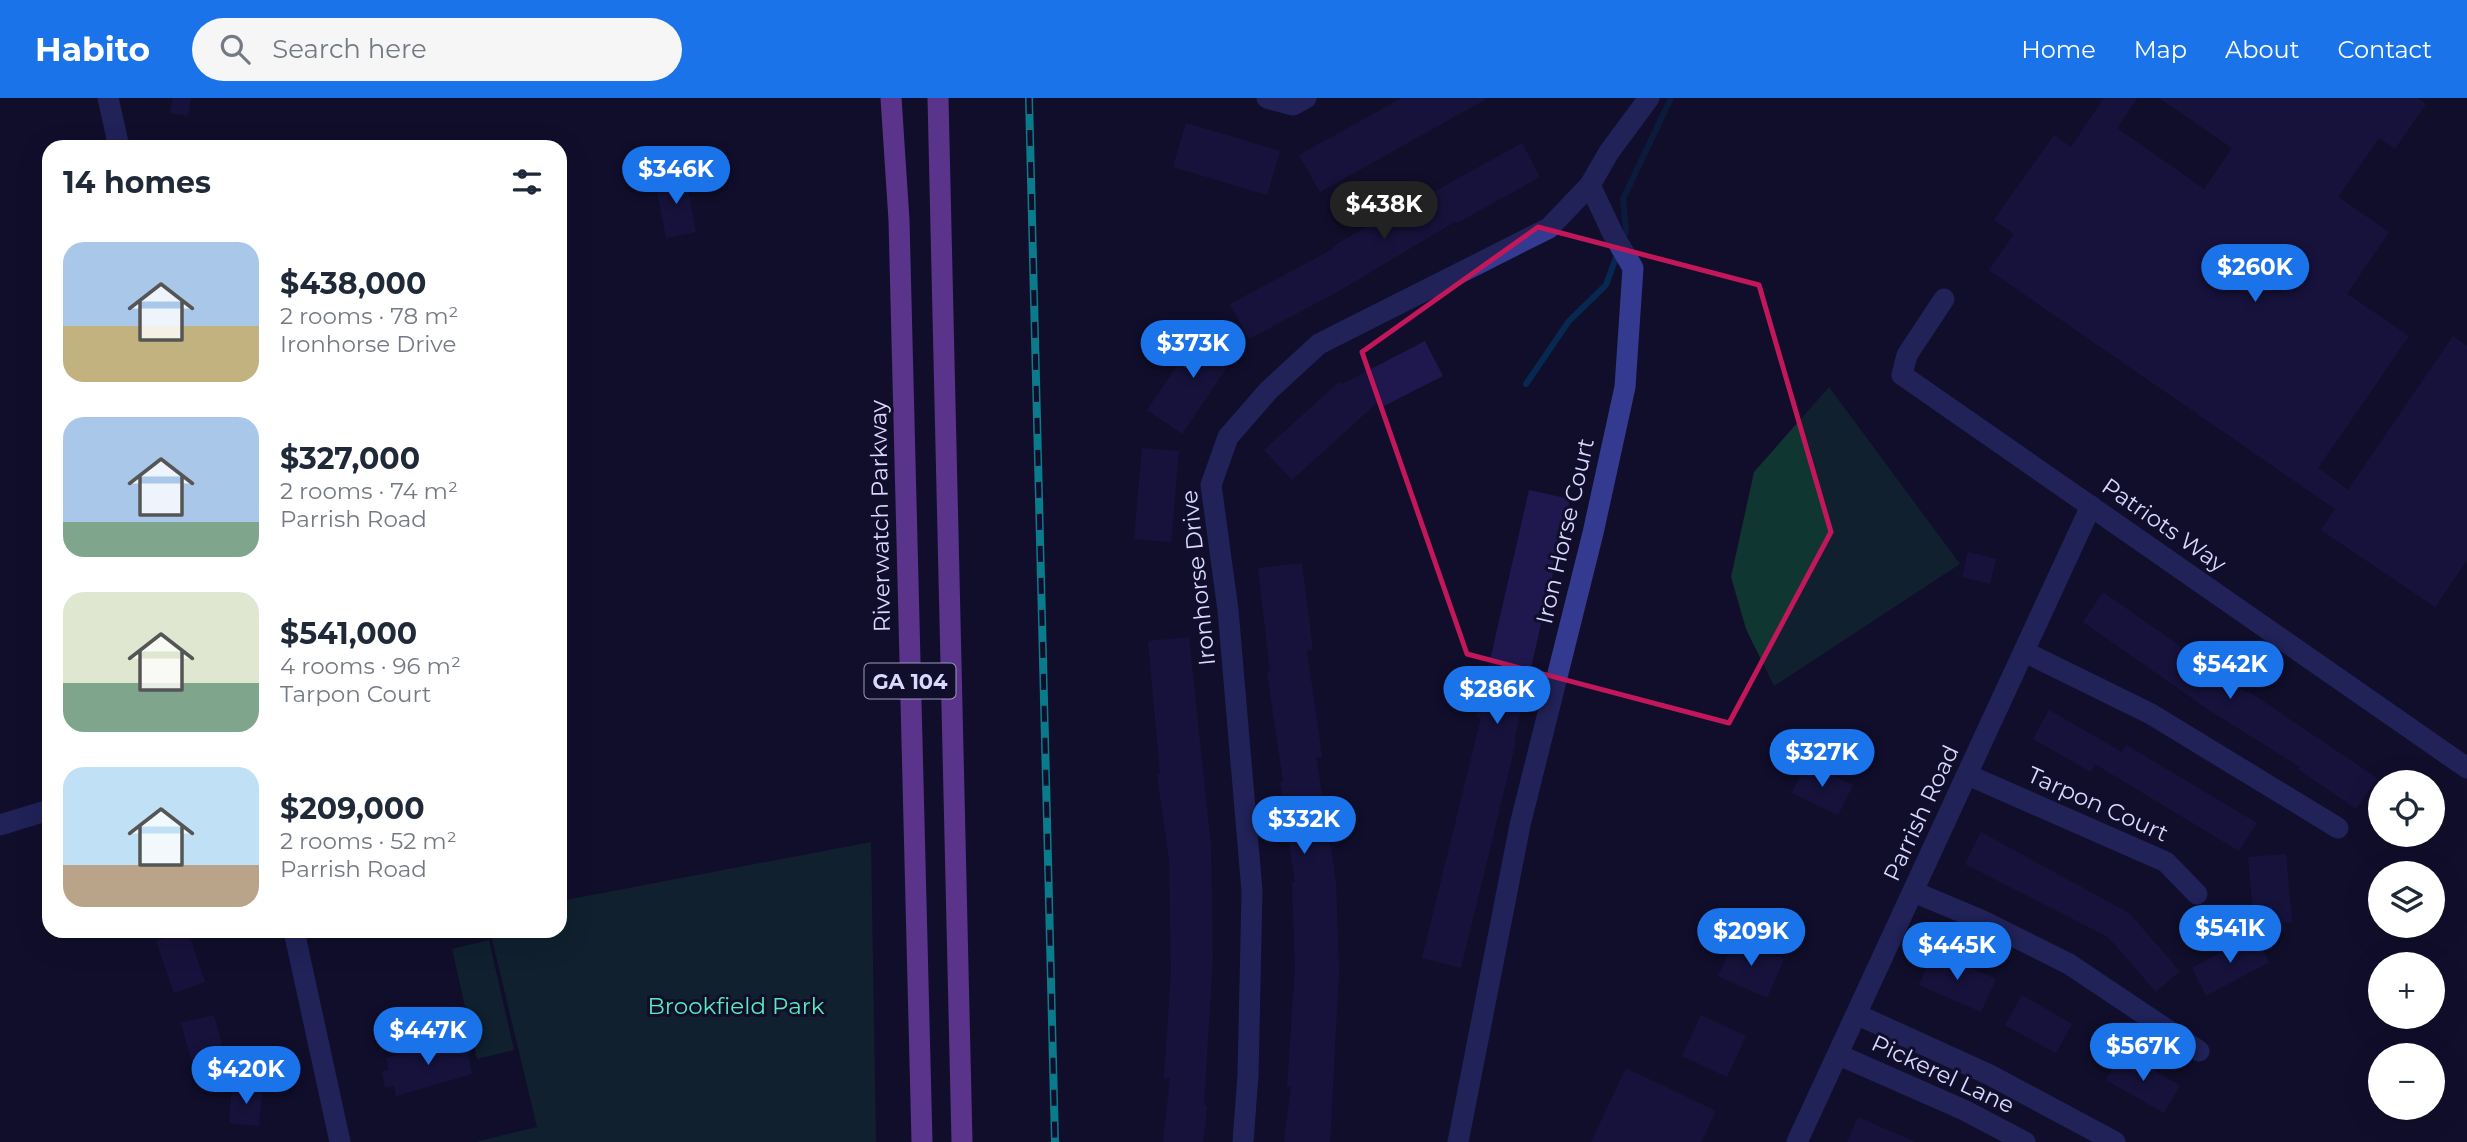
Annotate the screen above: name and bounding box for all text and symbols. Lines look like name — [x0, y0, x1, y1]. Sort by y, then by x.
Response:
search box — [192, 18, 682, 81]
text: Habito — [35, 29, 150, 69]
icon: search — [216, 30, 254, 68]
text: Search here — [272, 33, 427, 65]
text: Home — [2021, 35, 2096, 64]
text: Map — [2134, 35, 2187, 64]
text: About — [2225, 35, 2299, 64]
text: Contact — [2337, 35, 2432, 64]
pin: $346K — [627, 146, 725, 206]
text: $346K — [638, 155, 714, 183]
icon: filters — [508, 163, 546, 201]
text: 14 homes — [63, 164, 211, 201]
pin: $438K — [1335, 181, 1433, 241]
text: $438K — [1346, 190, 1422, 218]
pin: $260K — [2206, 244, 2304, 304]
text: $260K — [2217, 253, 2293, 281]
text: $438,000 — [280, 265, 426, 302]
icon: home — [119, 270, 203, 354]
text: 2 rooms · 78 m² — [280, 302, 458, 330]
pin: $373K — [1144, 320, 1242, 380]
text: $373K — [1157, 329, 1229, 357]
text: Ironhorse Drive — [280, 330, 456, 358]
street label: Riverwatch Parkway — [864, 399, 896, 632]
street label: Iron Horse Court — [1530, 435, 1600, 627]
text: $327,000 — [280, 440, 420, 477]
icon: home — [119, 445, 203, 529]
street label: Patriots Way — [2096, 472, 2232, 578]
text: 2 rooms · 74 m² — [280, 477, 458, 505]
street label: Ironhorse Drive — [1175, 489, 1221, 667]
text: Parrish Road — [280, 505, 427, 533]
text: $541,000 — [280, 615, 417, 652]
icon: home — [119, 620, 203, 704]
pin: $542K — [2181, 642, 2279, 701]
text: $542K — [2193, 650, 2267, 678]
text: 4 rooms · 96 m² — [280, 652, 461, 680]
road number: GA 104 — [864, 664, 956, 698]
pin: $286K — [1448, 666, 1546, 726]
text: $286K — [1459, 675, 1535, 703]
text: Tarpon Court — [280, 680, 431, 708]
pin: $327K — [1773, 730, 1871, 789]
text: $327K — [1786, 738, 1858, 766]
street label: Parrish Road — [1877, 740, 1965, 886]
street label: Tarpon Court — [2023, 760, 2173, 848]
map controls — [2368, 770, 2445, 1120]
button: locate — [2368, 770, 2445, 847]
text: $209,000 — [280, 790, 425, 827]
icon: home — [119, 795, 203, 879]
pin: $332K — [1255, 796, 1353, 856]
text: $332K — [1268, 805, 1340, 833]
text: 2 rooms · 52 m² — [280, 827, 457, 855]
text: Parrish Road — [280, 855, 427, 883]
button: layers — [2368, 861, 2445, 938]
pin: $541K — [2181, 906, 2279, 965]
pin: $209K — [1702, 908, 1800, 968]
text: $541K — [2195, 914, 2265, 942]
text: $209K — [1713, 917, 1789, 945]
pin: $445K — [1908, 922, 2006, 982]
text: $445K — [1918, 931, 1996, 959]
button: + — [2368, 952, 2445, 1029]
park label: Brookfield Park — [647, 992, 825, 1020]
pin: $447K — [379, 1007, 477, 1067]
text: $447K — [390, 1016, 466, 1044]
pin: $567K — [2094, 1024, 2192, 1083]
street label: Pickerel Lane — [1867, 1029, 2019, 1119]
text: $567K — [2106, 1032, 2180, 1060]
button: − — [2368, 1043, 2445, 1120]
pin: $420K — [197, 1046, 295, 1106]
text: $420K — [208, 1055, 284, 1083]

